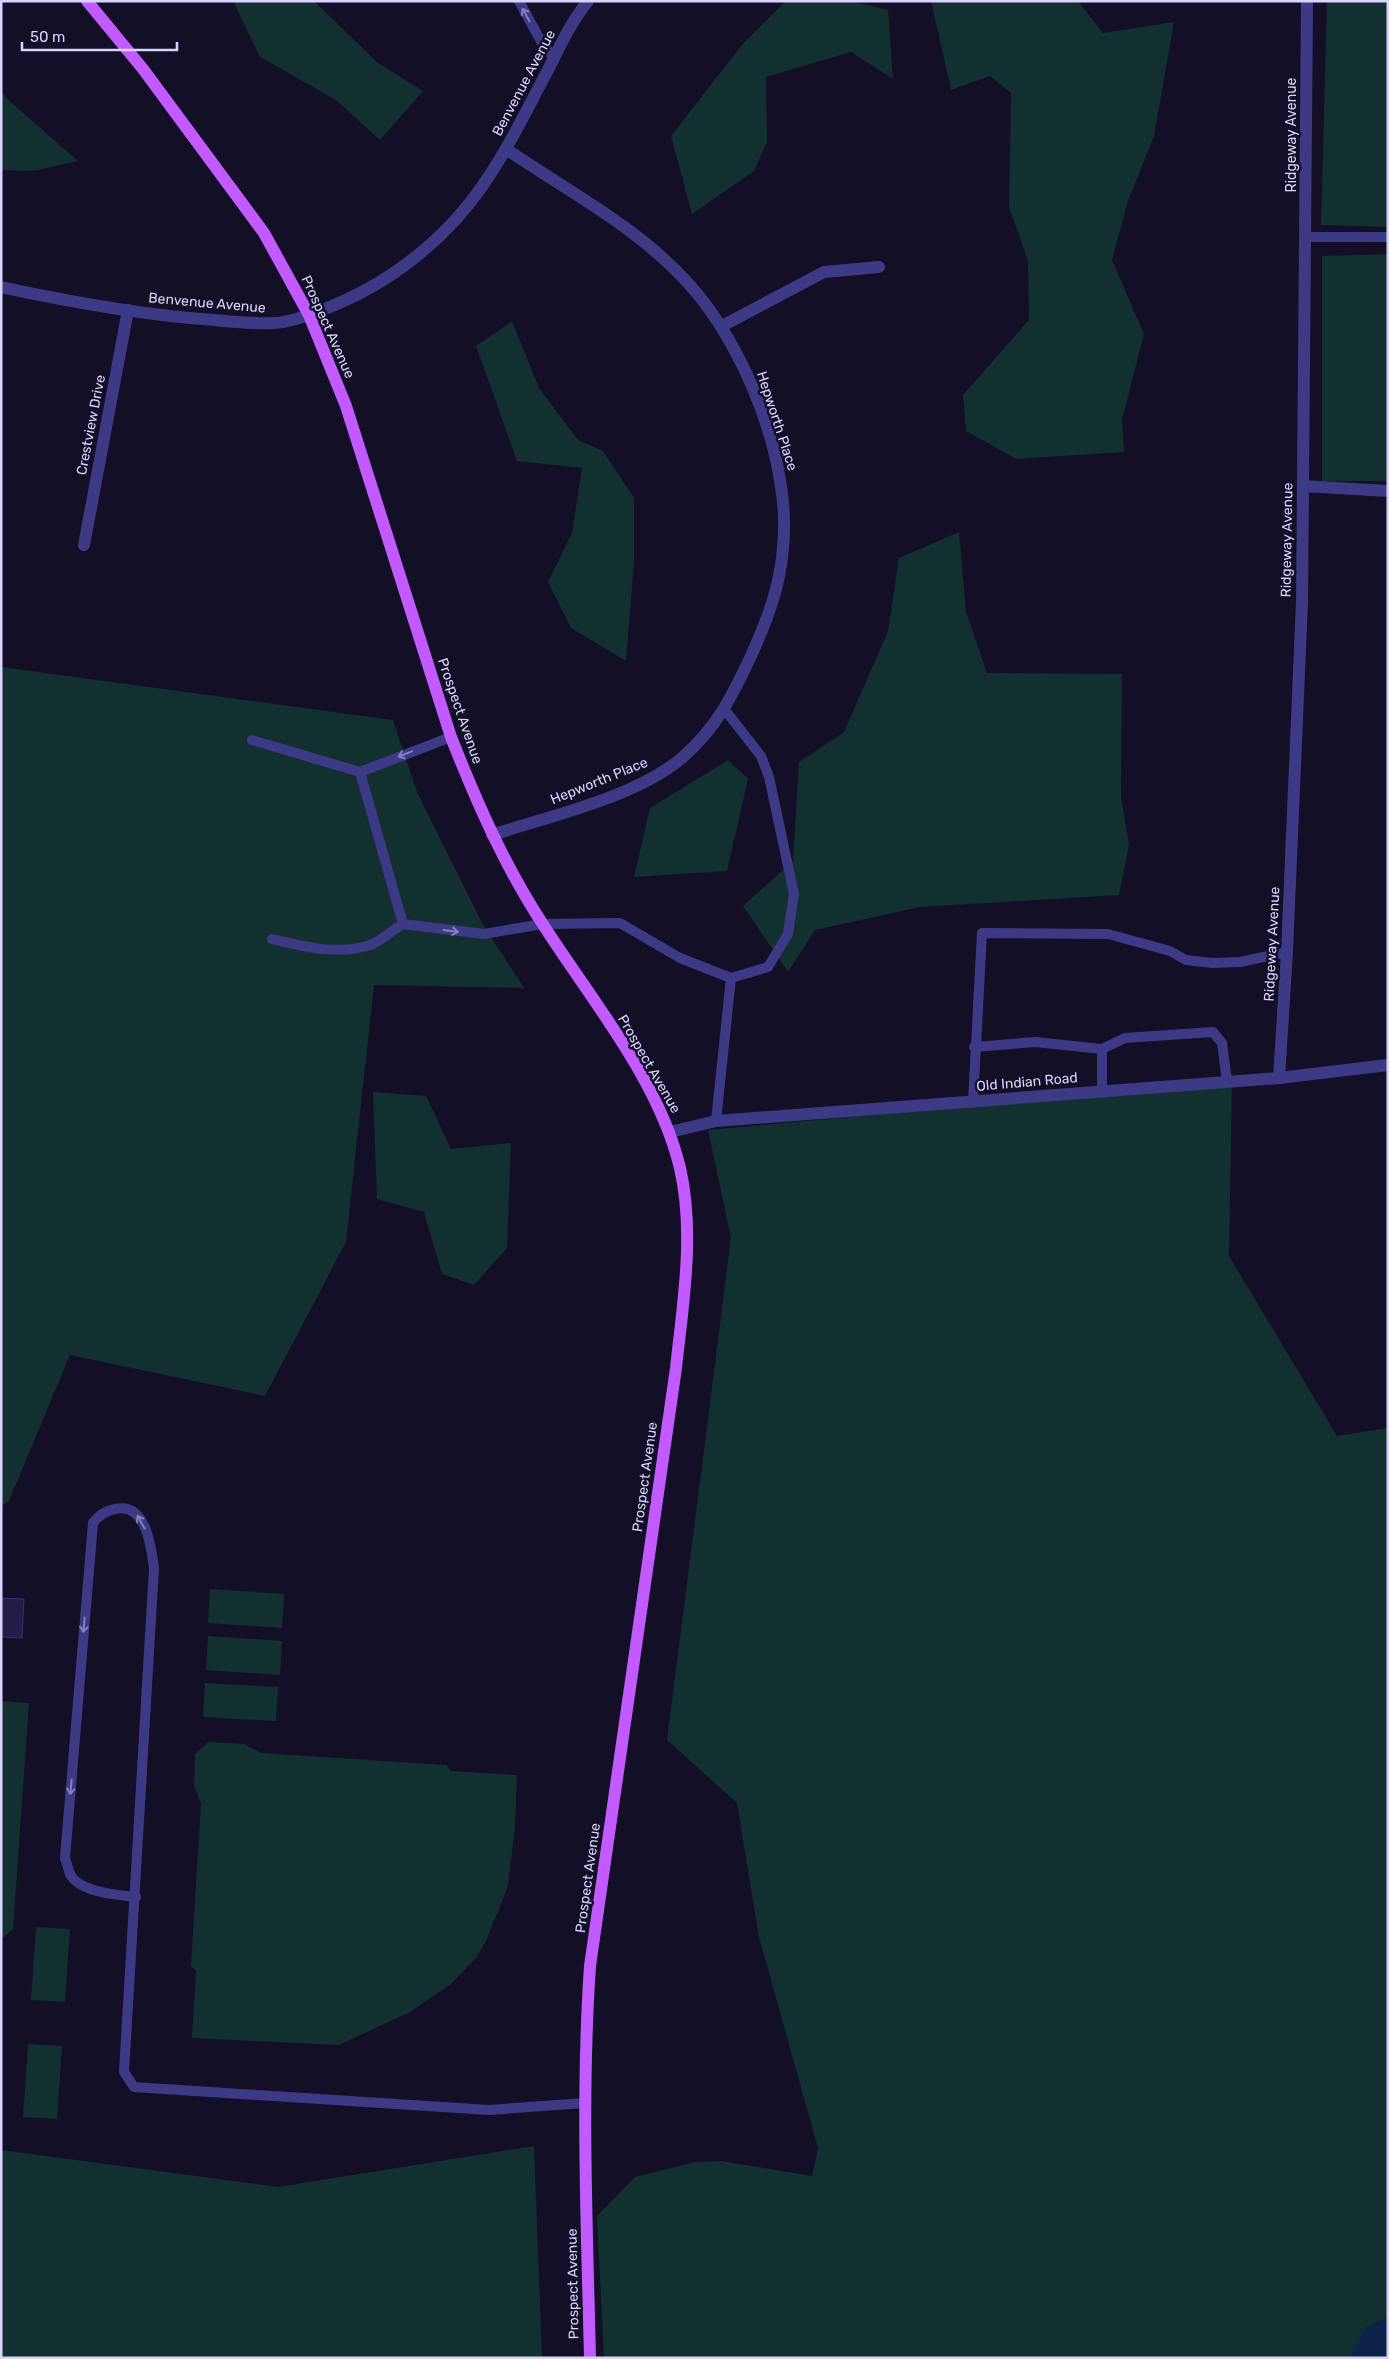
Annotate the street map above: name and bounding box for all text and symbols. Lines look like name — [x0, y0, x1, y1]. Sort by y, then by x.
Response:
one-way arrow — [521, 8, 531, 23]
scale bar — [22, 20, 178, 52]
street label: Benvenue Avenue — [489, 27, 559, 139]
text: 50 m — [30, 28, 65, 46]
street label: Ridgeway Avenue — [1283, 77, 1300, 192]
street label: Prospect Avenue — [298, 273, 358, 381]
street label: Benvenue Avenue — [148, 289, 266, 317]
street label: Hepworth Place — [753, 369, 801, 473]
street label: Crestview Drive — [73, 373, 109, 477]
street label: Ridgeway Avenue — [1277, 482, 1297, 598]
street label: Prospect Avenue — [434, 656, 486, 766]
one-way arrow — [398, 750, 414, 759]
street label: Hepworth Place — [548, 754, 650, 808]
street label: Ridgeway Avenue — [1261, 886, 1284, 1002]
one-way arrow — [443, 926, 459, 936]
street label: Prospect Avenue — [614, 1012, 684, 1116]
street label: Old Indian Road — [976, 1069, 1078, 1095]
street label: Prospect Avenue — [629, 1421, 661, 1533]
one-way arrow — [136, 1514, 146, 1529]
one-way arrow — [79, 1617, 89, 1633]
one-way arrow — [66, 1779, 76, 1795]
street label: Prospect Avenue — [572, 1822, 604, 1934]
street label: Prospect Avenue — [564, 2228, 582, 2340]

